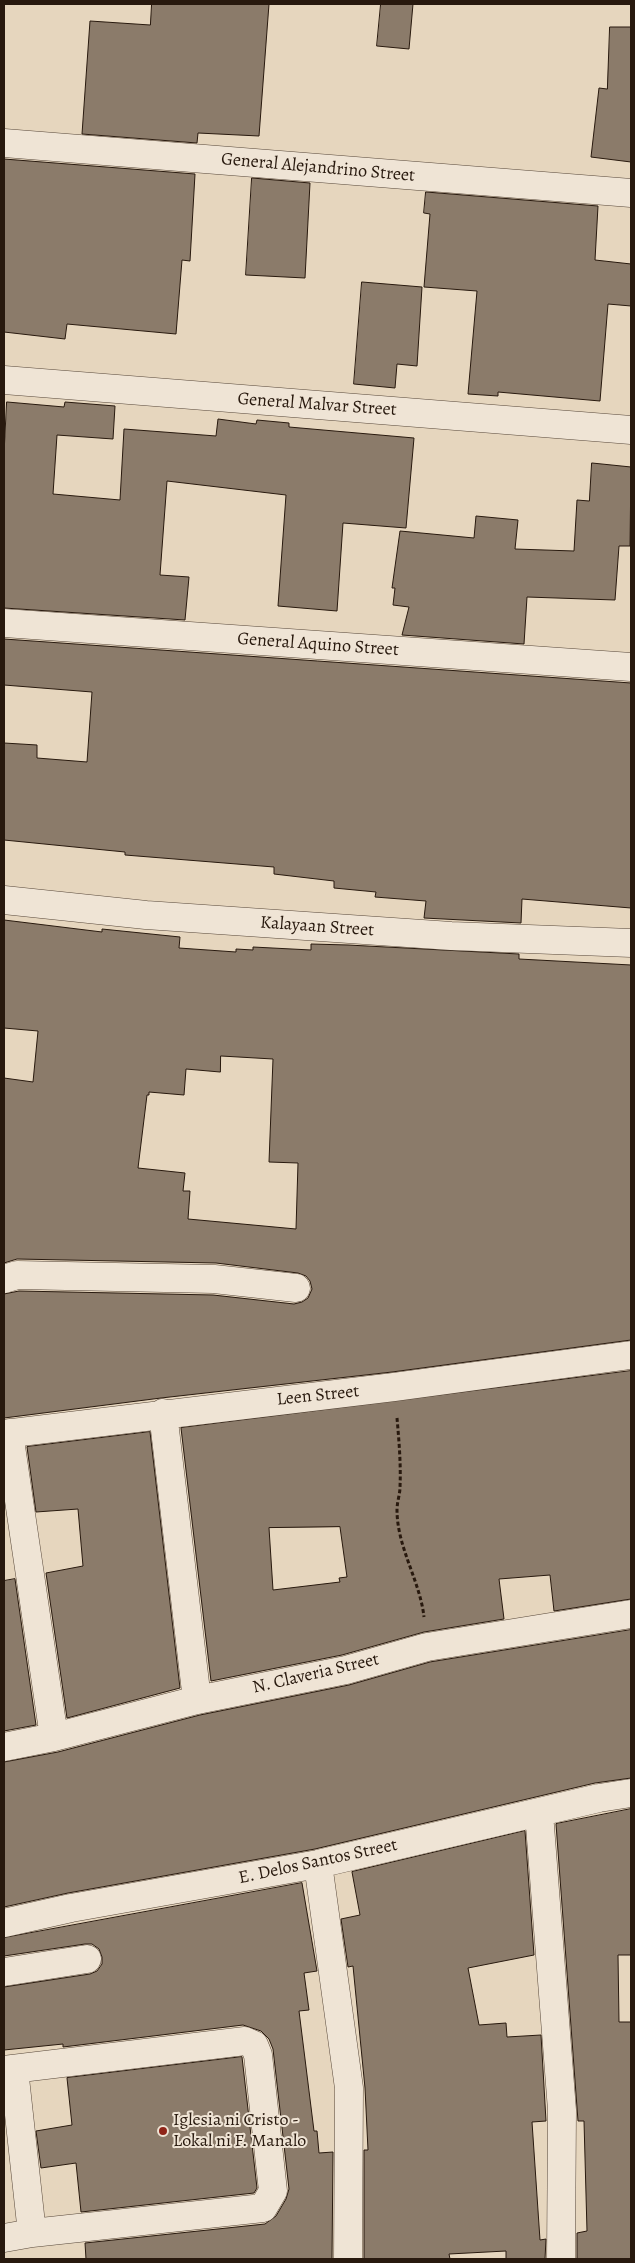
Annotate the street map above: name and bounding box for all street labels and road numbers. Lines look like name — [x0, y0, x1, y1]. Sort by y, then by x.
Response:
street label: General Alejandrino Street — [220, 149, 416, 187]
street label: General Malvar Street — [237, 389, 397, 421]
street label: General Aquino Street — [237, 629, 399, 661]
street label: Kalayaan Street — [259, 912, 375, 942]
street label: Leen Street — [276, 1381, 360, 1411]
street label: N. Claveria Street — [251, 1649, 381, 1699]
street label: E. Delos Santos Street — [237, 1835, 399, 1889]

